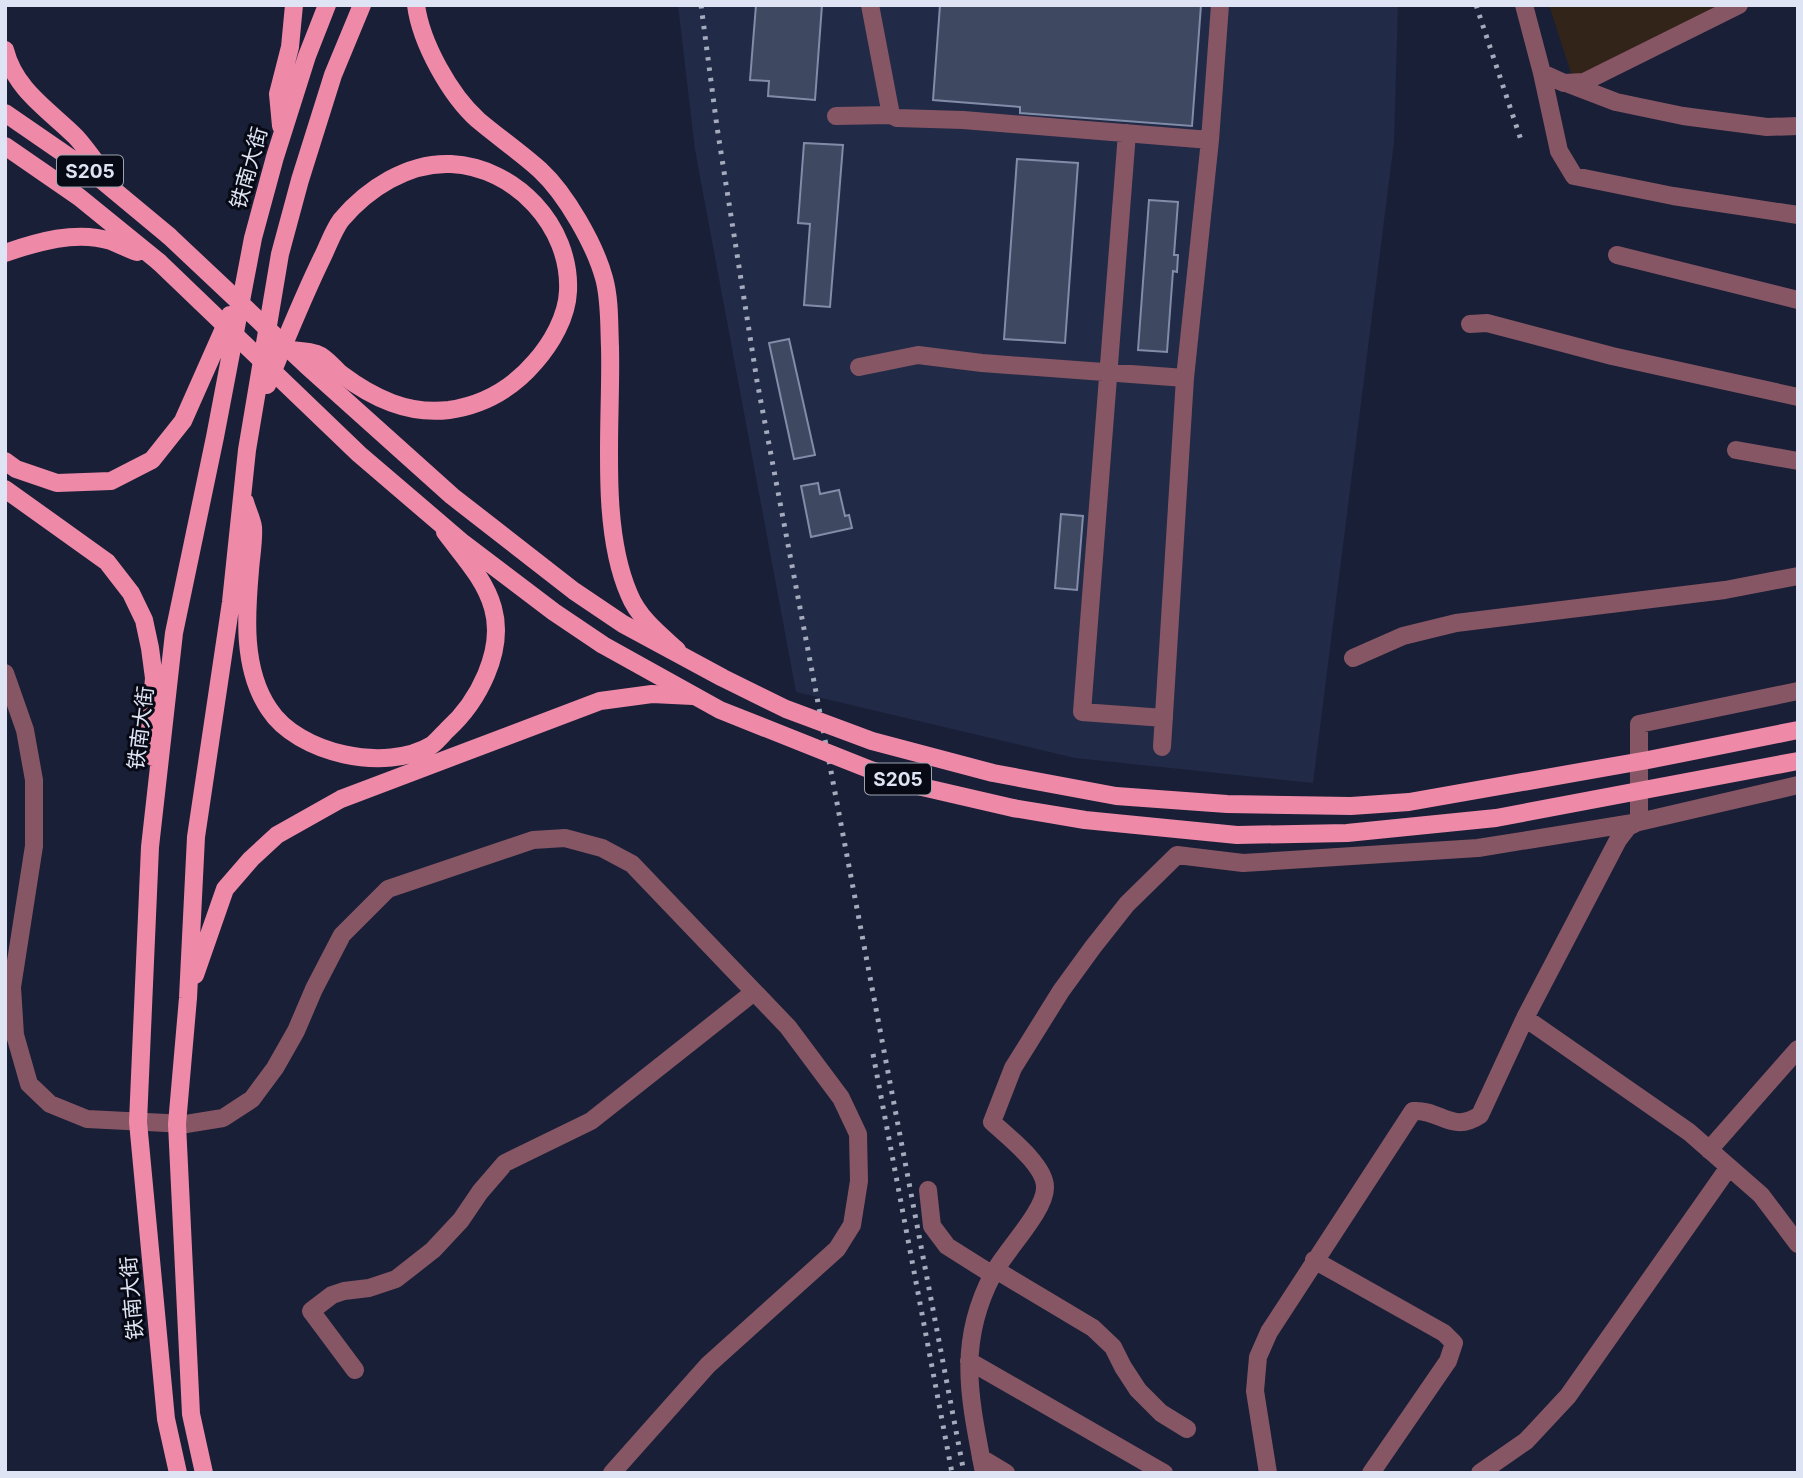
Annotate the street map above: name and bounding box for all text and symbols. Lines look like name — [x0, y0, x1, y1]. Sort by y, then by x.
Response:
street label: 铁南大街 — [225, 124, 272, 212]
road number: S205 — [57, 155, 123, 186]
street label: 铁南大街 — [123, 685, 158, 771]
road number: S205 — [865, 764, 931, 794]
street label: 铁南大街 — [115, 1255, 148, 1341]

